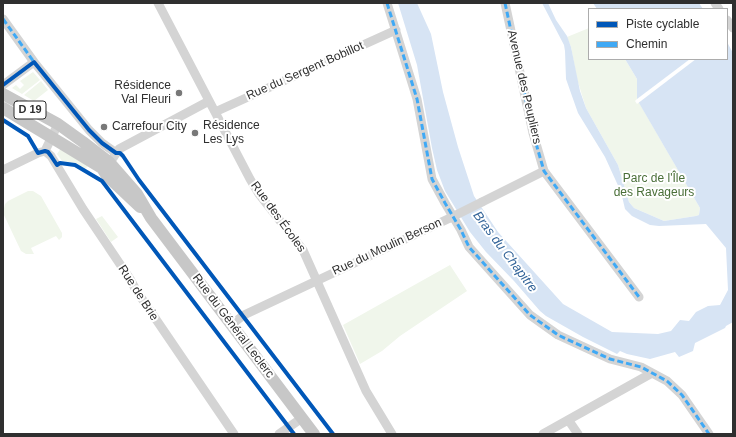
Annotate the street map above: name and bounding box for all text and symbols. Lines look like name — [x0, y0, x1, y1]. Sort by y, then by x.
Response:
legend — [588, 8, 728, 60]
text: Piste cyclable — [626, 17, 699, 31]
street label: Avenue des Peupliers — [504, 29, 544, 145]
text: Chemin — [626, 37, 667, 51]
street label: Rue du Sergent Bobillot — [244, 39, 366, 103]
place label: Résidence Val Fleuri — [114, 79, 171, 107]
marker: Résidence Val Fleuri — [174, 88, 184, 98]
road number: D 19 — [14, 101, 46, 119]
place label: Résidence Les Lys — [203, 119, 260, 147]
place label: Carrefour City — [112, 120, 187, 134]
marker: Carrefour City — [99, 122, 109, 132]
marker: Résidence Les Lys — [190, 128, 200, 138]
park label: Parc de l'Île des Ravageurs — [614, 172, 694, 200]
street label: Rue des Écoles — [247, 179, 309, 255]
water label: Bras du Chapitre — [469, 208, 541, 296]
street label: Rue du Moulin Berson — [330, 215, 444, 279]
street label: Rue de Brie — [115, 263, 161, 323]
street label: Rue du Général Leclerc — [189, 271, 277, 381]

